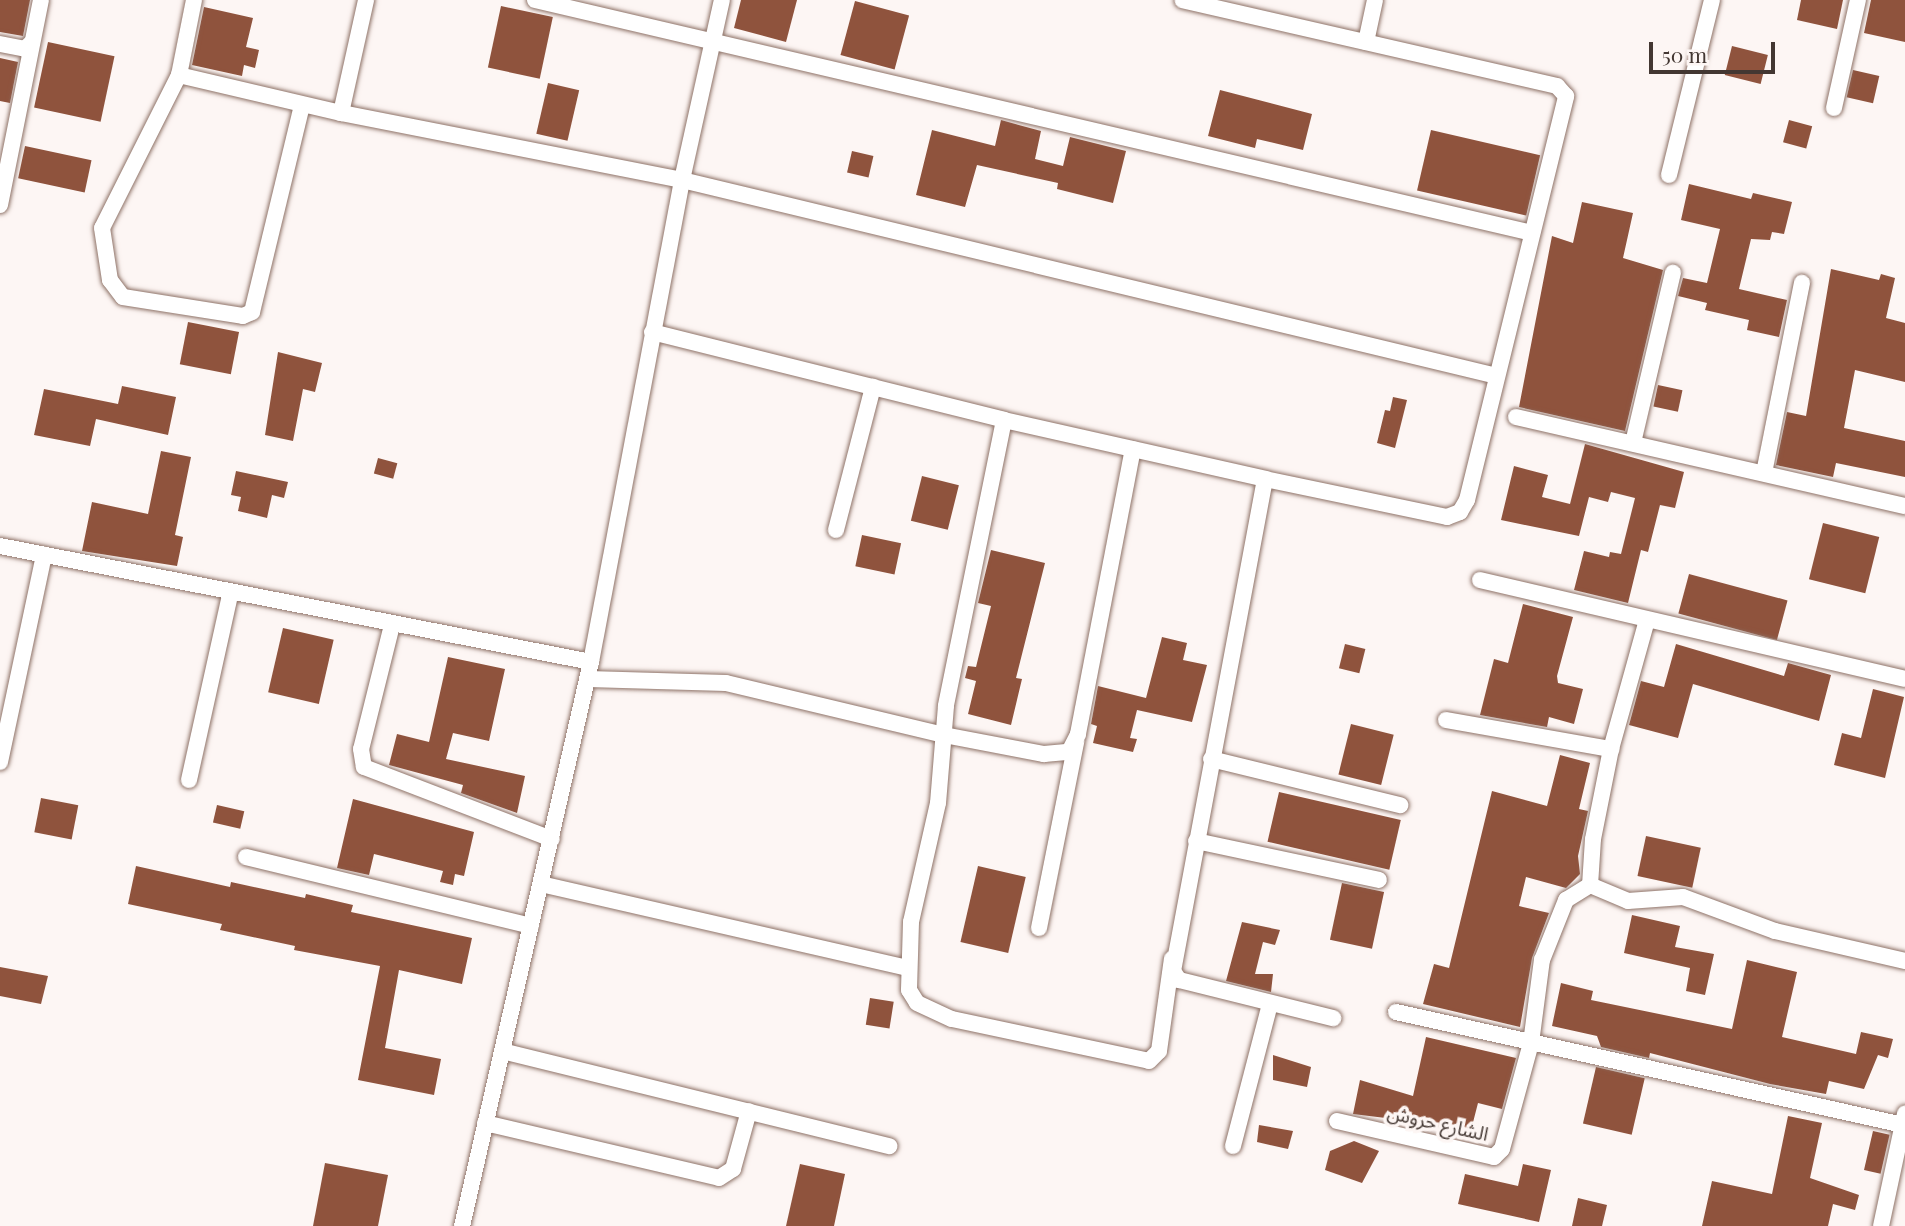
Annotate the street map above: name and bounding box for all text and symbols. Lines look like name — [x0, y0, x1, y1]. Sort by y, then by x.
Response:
scale bar — [1653, 28, 1779, 72]
text: 50 m — [1662, 40, 1707, 68]
street label: الشارع حروش — [1385, 1100, 1491, 1146]

